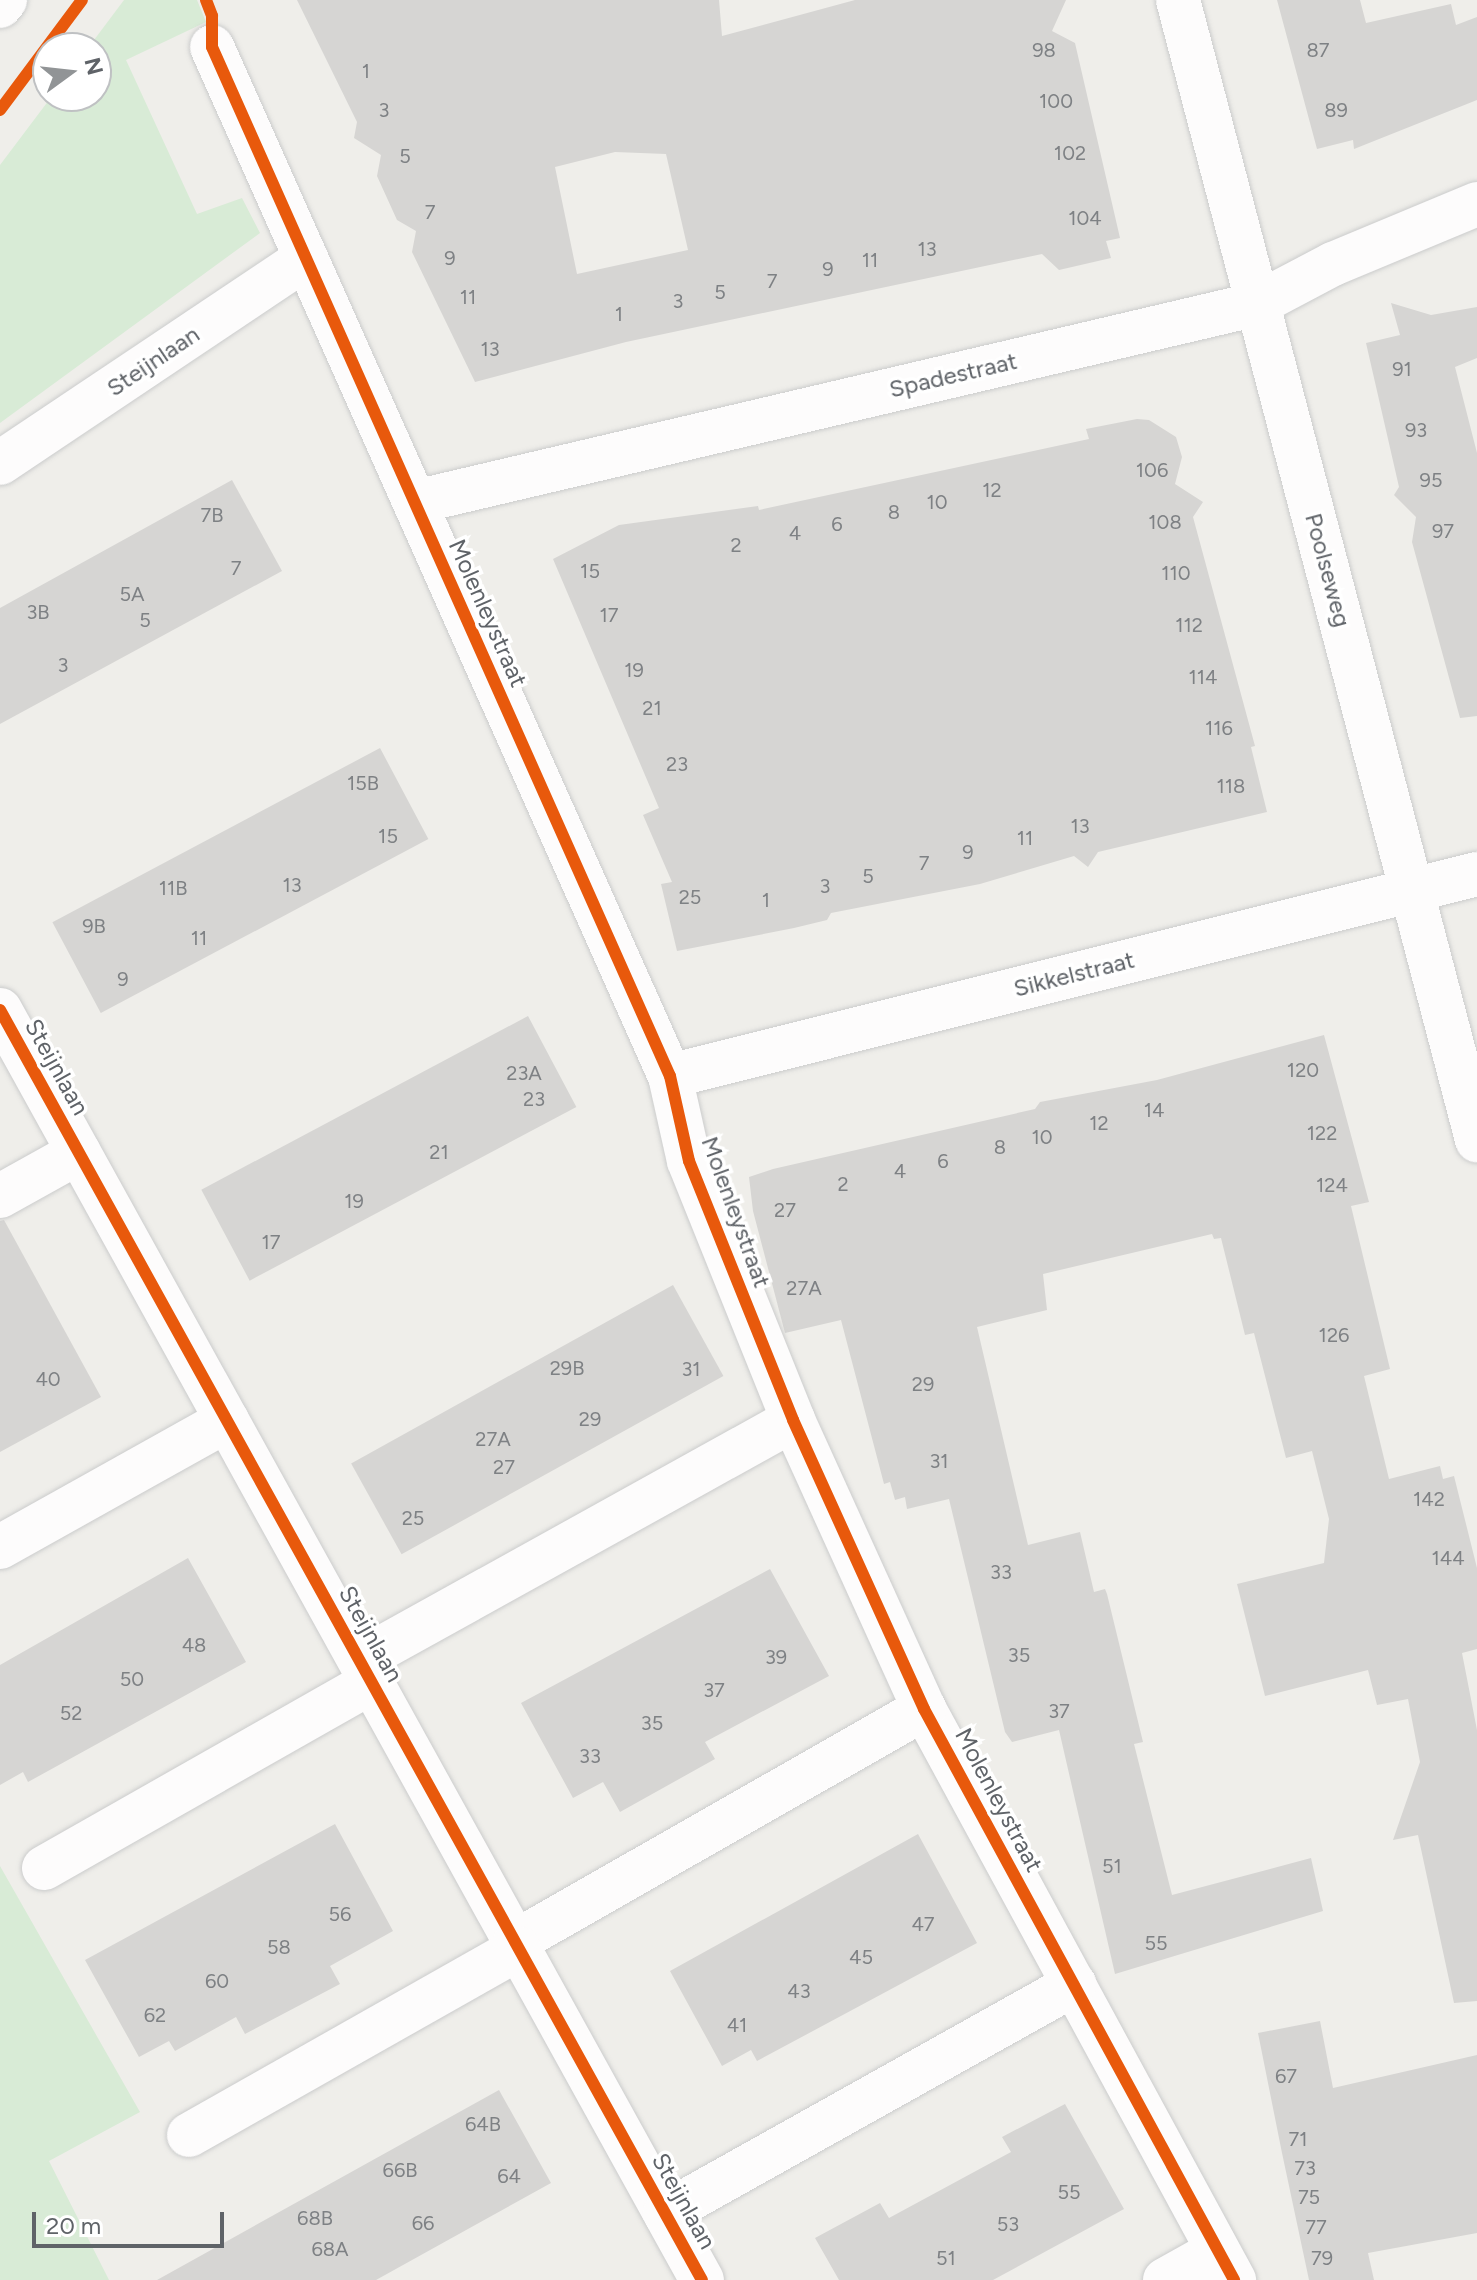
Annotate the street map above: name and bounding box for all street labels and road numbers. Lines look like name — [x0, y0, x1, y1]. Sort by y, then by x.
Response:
street label: Steijnlaan — [101, 320, 205, 402]
street label: Spadestraat — [886, 346, 1020, 404]
street label: Poolseweg — [1299, 510, 1357, 630]
street label: Molenleystraat — [443, 535, 533, 691]
street label: Sikkelstraat — [1011, 945, 1137, 1003]
street label: Steijnlaan — [19, 1014, 95, 1120]
street label: Molenleystraat — [695, 1133, 777, 1291]
street label: Steijnlaan — [333, 1581, 409, 1687]
street label: Molenleystraat — [949, 1723, 1049, 1877]
street label: Steijnlaan — [646, 2148, 722, 2254]

